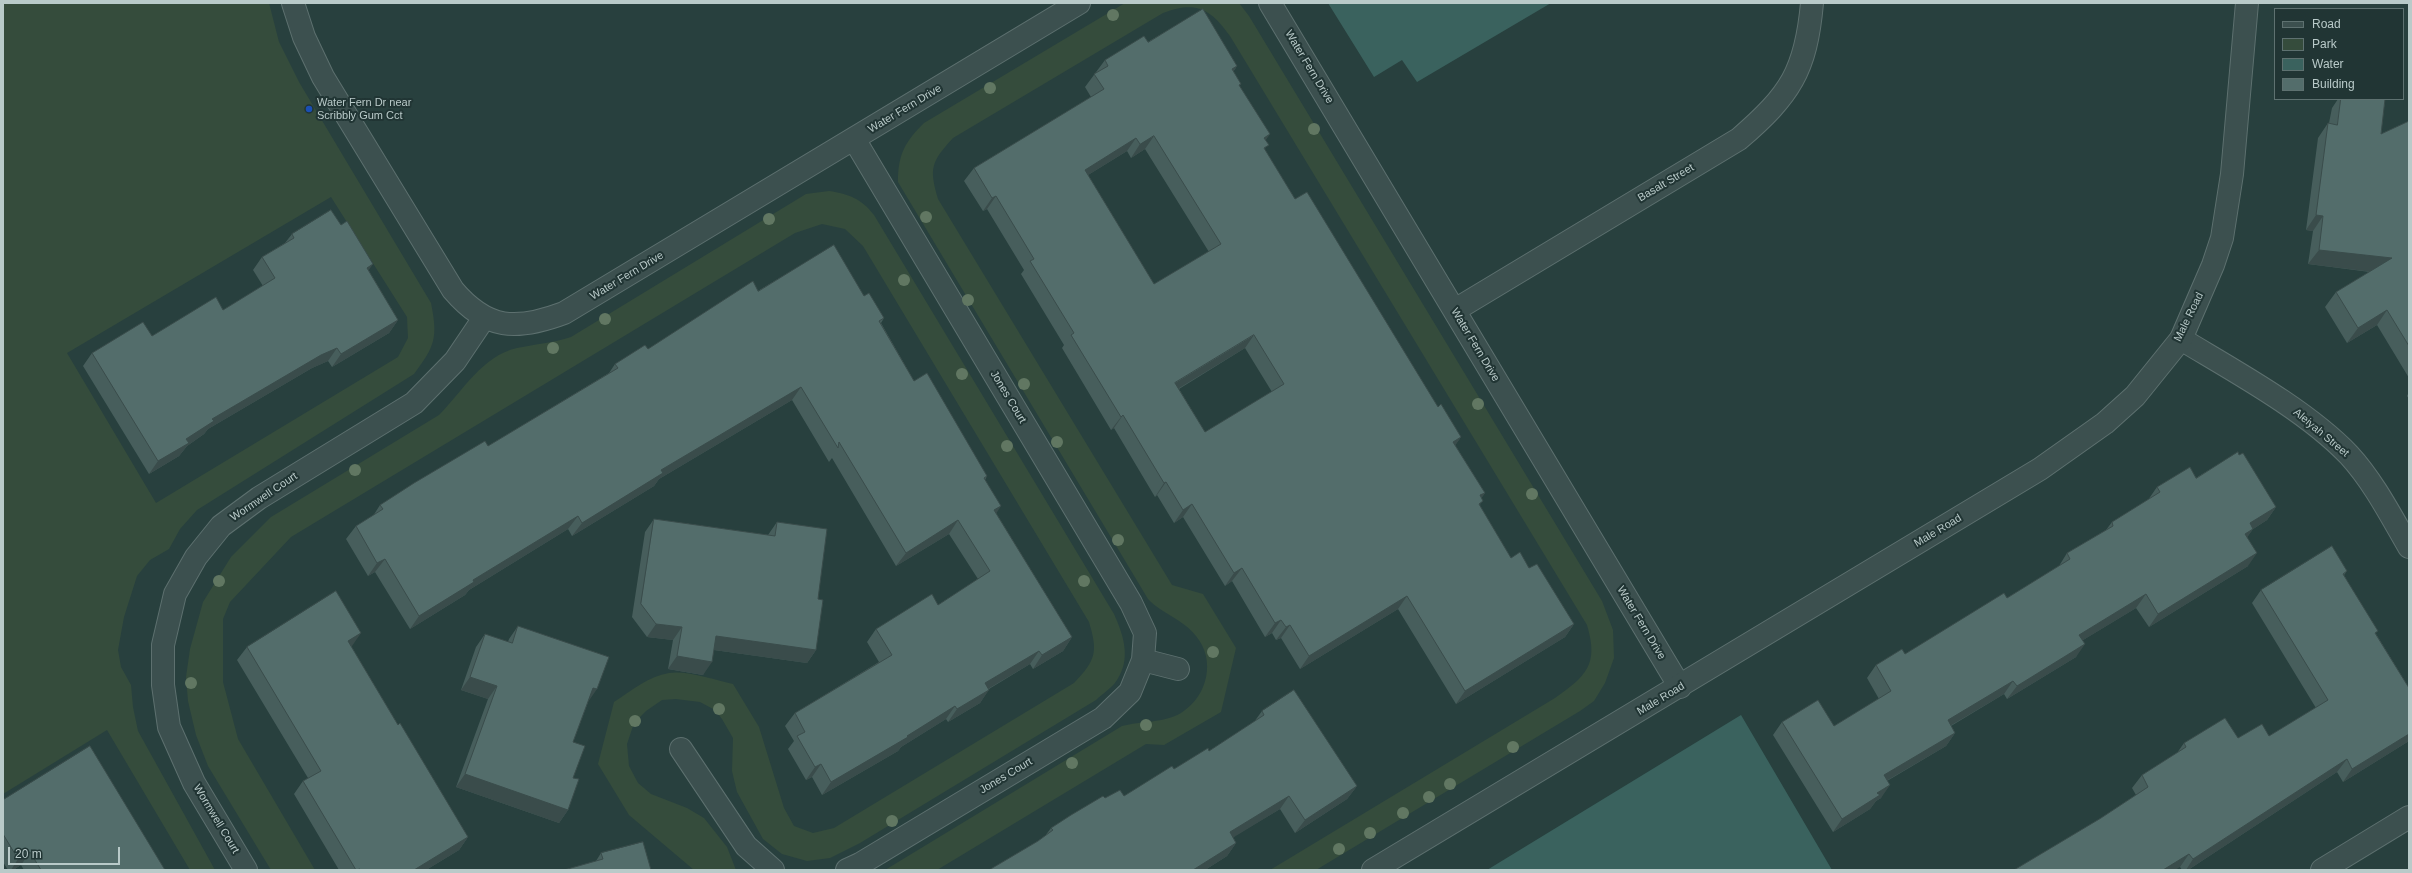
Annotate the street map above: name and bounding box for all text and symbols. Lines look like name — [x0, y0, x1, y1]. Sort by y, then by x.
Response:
legend — [2274, 8, 2404, 100]
text: Road — [2312, 17, 2341, 31]
street label: Water Fern Drive — [1282, 28, 1336, 106]
text: Park — [2312, 37, 2337, 51]
text: Water — [2312, 57, 2344, 71]
text: Building — [2312, 77, 2355, 91]
street label: Water Fern Drive — [866, 82, 944, 136]
place label: Water Fern Dr near Scribbly Gum Cct — [317, 96, 411, 122]
marker: Water Fern Dr near Scribbly Gum Cct — [304, 104, 314, 114]
street label: Basalt Street — [1636, 161, 1696, 205]
street label: Water Fern Drive — [588, 249, 666, 303]
street label: Male Road — [2171, 290, 2207, 344]
street label: Water Fern Drive — [1448, 306, 1502, 384]
street label: Jones Court — [987, 368, 1029, 426]
street label: Aleiyah Street — [2291, 406, 2351, 460]
street label: Wormwell Court — [228, 470, 300, 524]
street label: Male Road — [1912, 512, 1964, 550]
street label: Water Fern Drive — [1614, 584, 1668, 662]
street label: Male Road — [1635, 680, 1687, 718]
street label: Jones Court — [977, 755, 1035, 797]
street label: Wormwell Court — [190, 782, 242, 856]
scale bar — [10, 839, 122, 865]
text: 20 m — [15, 847, 42, 861]

